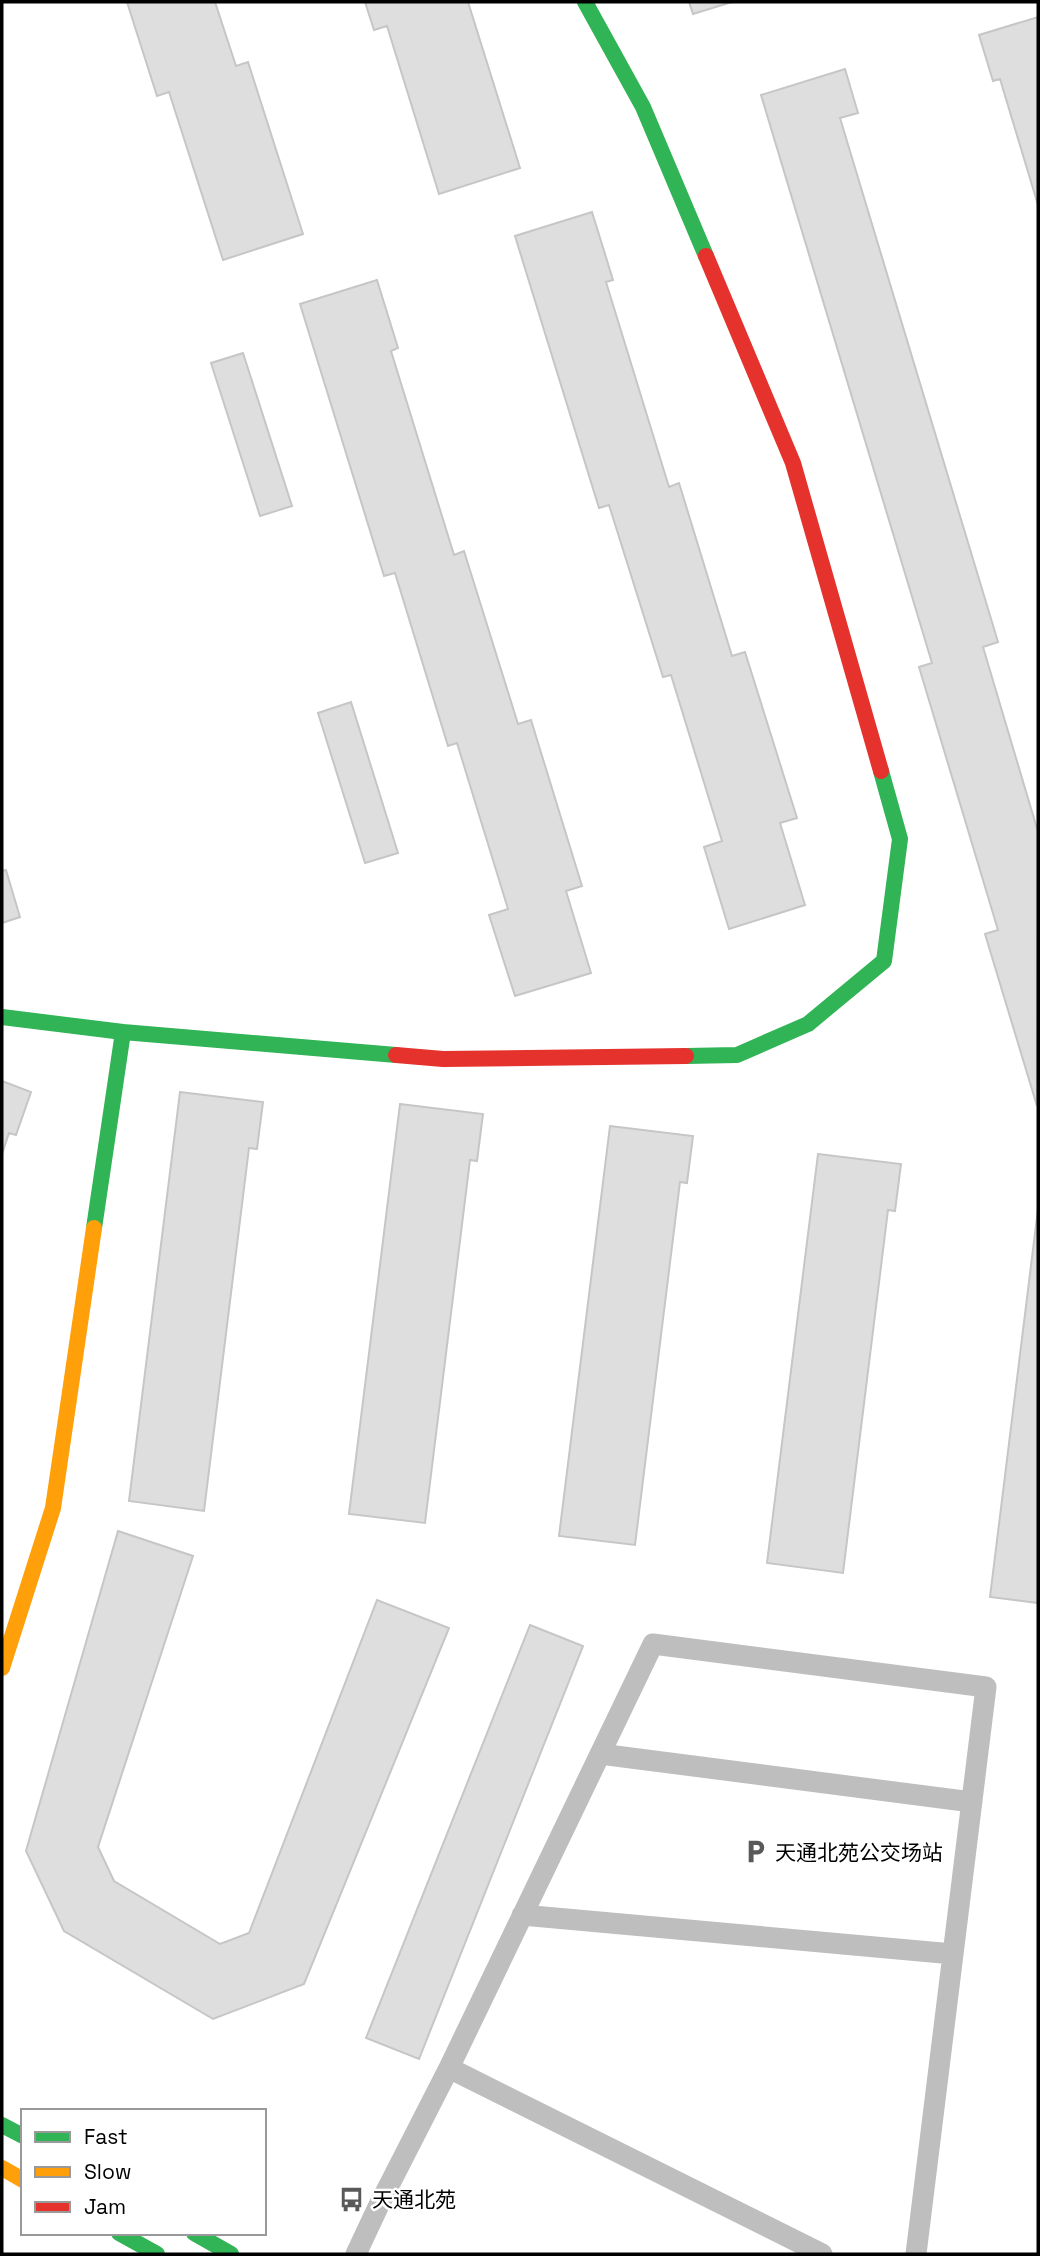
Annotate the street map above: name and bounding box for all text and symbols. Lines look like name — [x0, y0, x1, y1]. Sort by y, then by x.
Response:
parking icon: 天通北苑公交场站 — [741, 1838, 769, 1866]
place label: 天通北苑公交场站 — [775, 1839, 943, 1866]
legend — [21, 2109, 266, 2235]
text: Fast — [84, 2123, 128, 2150]
text: Slow — [84, 2158, 132, 2185]
bus stop icon: 天通北苑 — [338, 2185, 366, 2213]
place label: 天通北苑 — [372, 2186, 456, 2213]
text: Jam — [84, 2193, 126, 2220]

